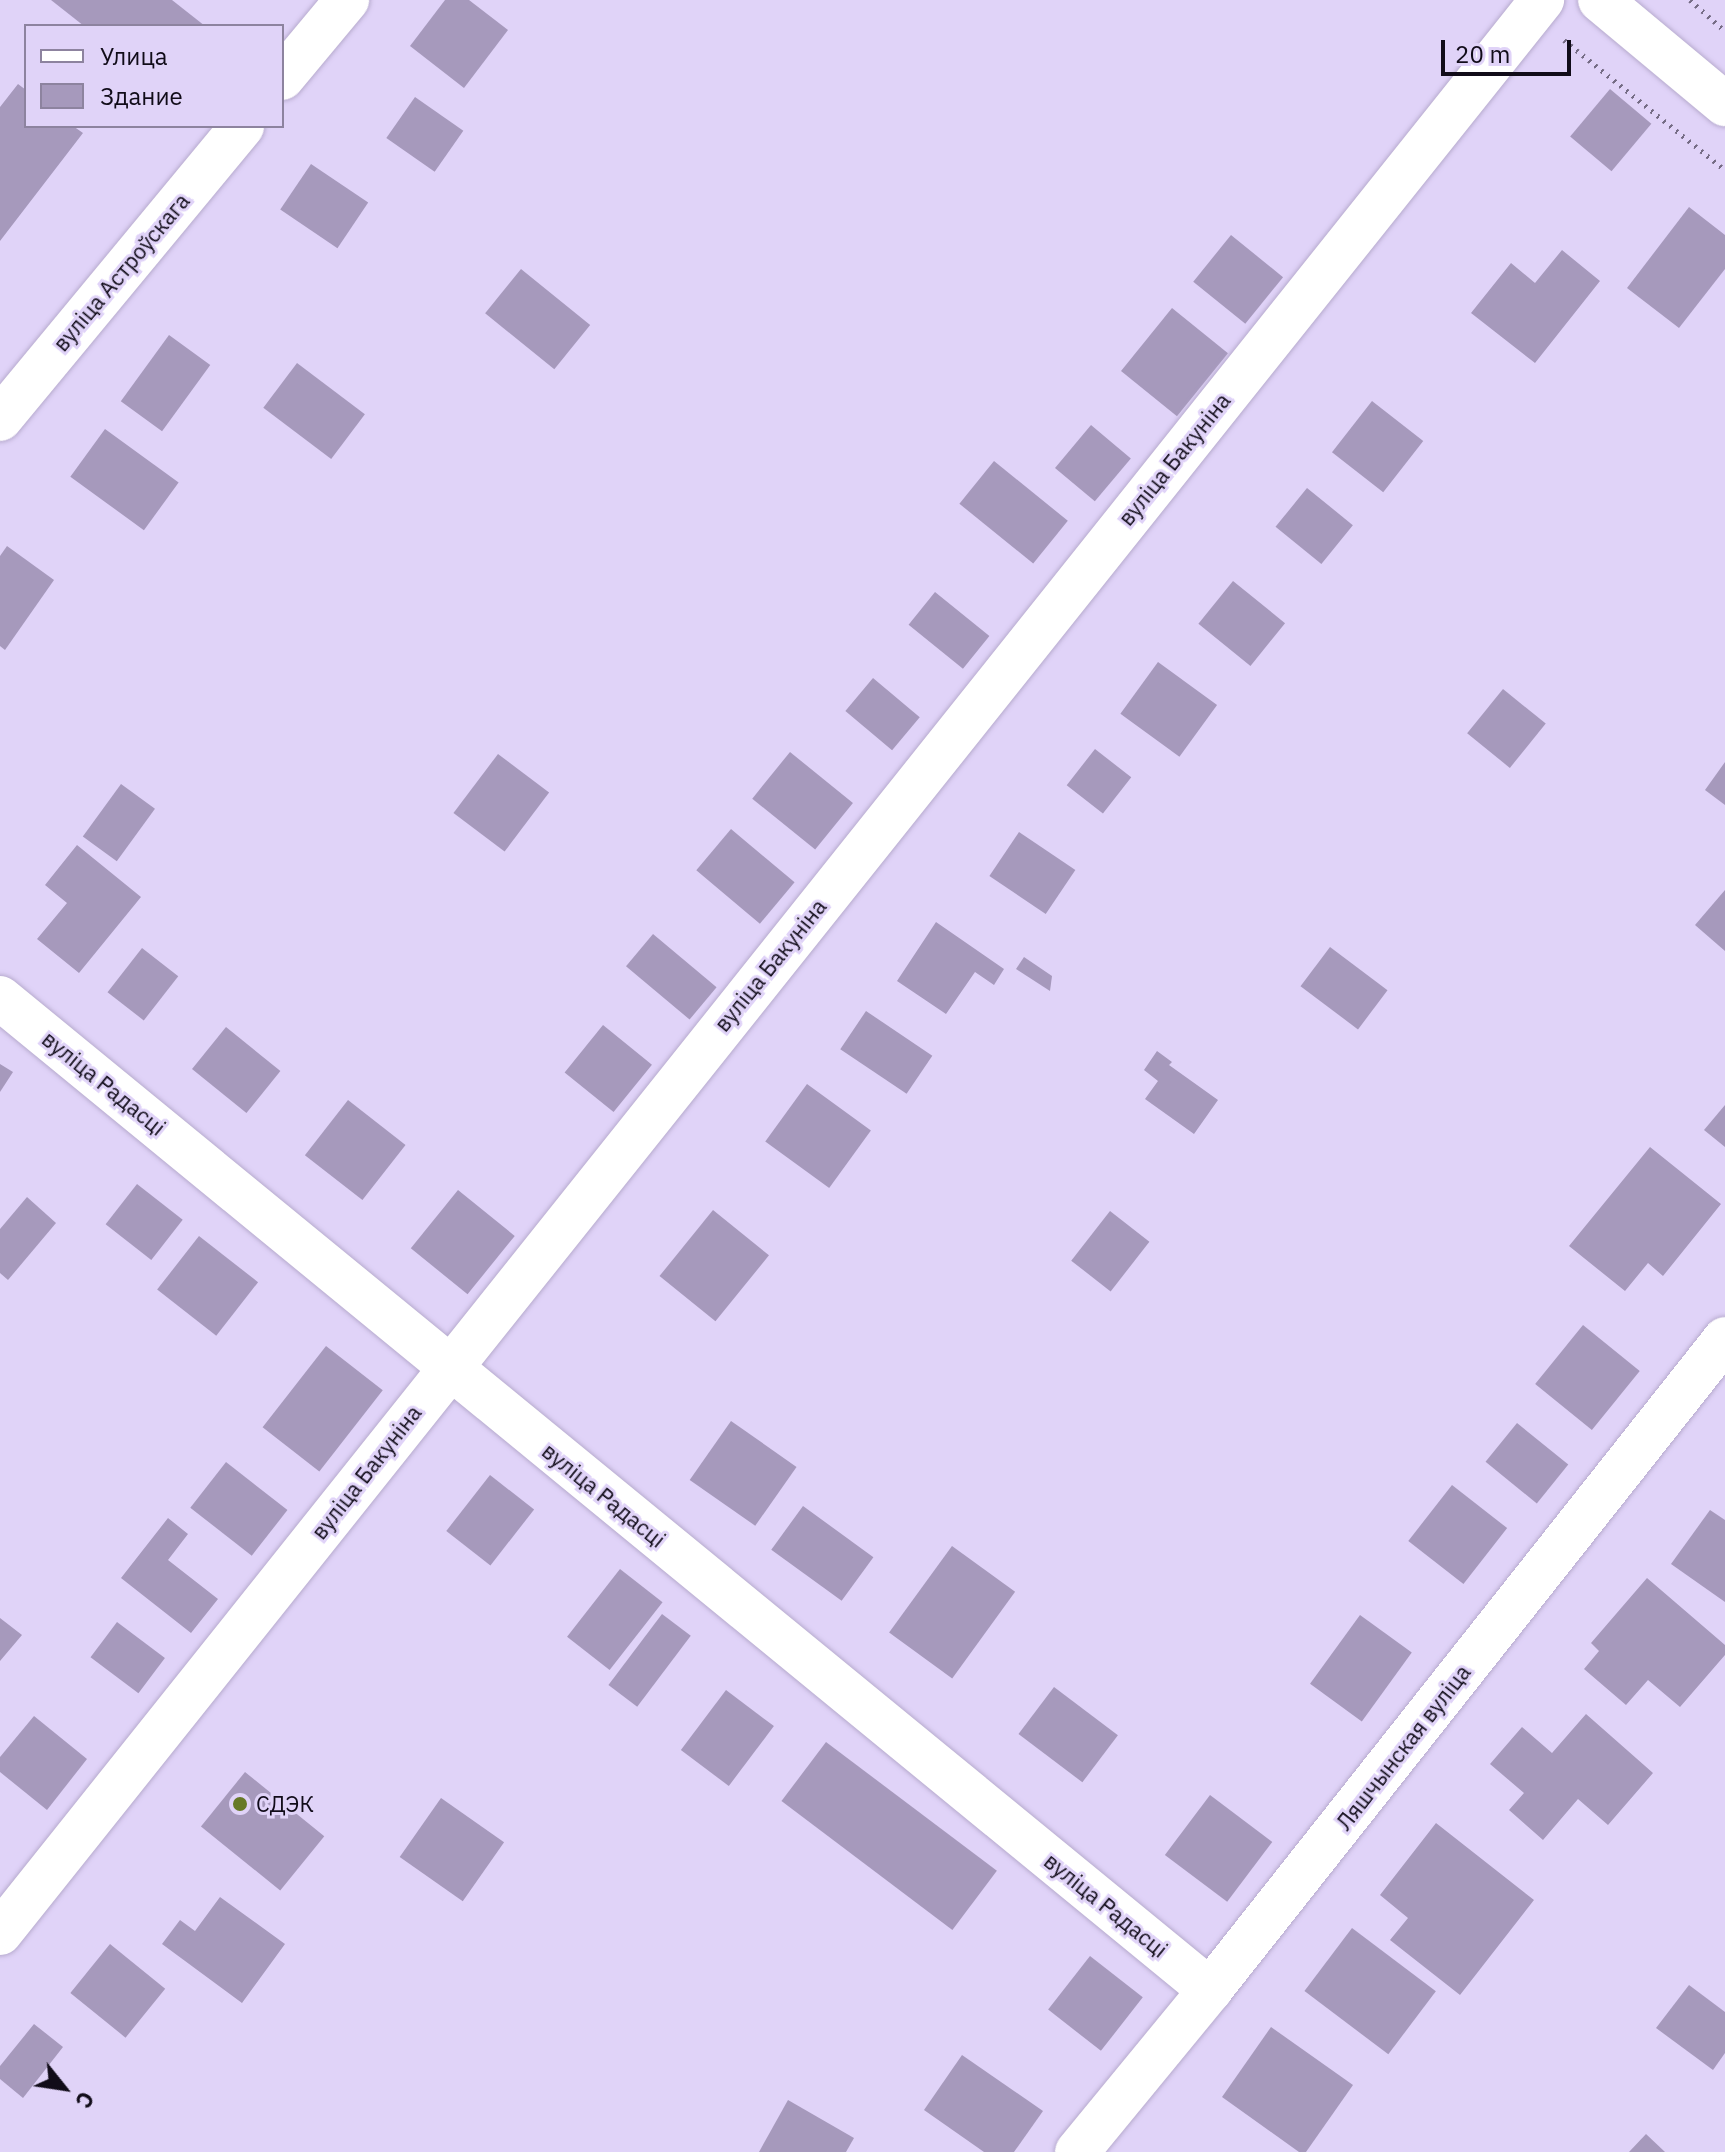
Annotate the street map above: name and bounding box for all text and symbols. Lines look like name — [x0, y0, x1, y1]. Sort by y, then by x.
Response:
legend — [24, 24, 284, 128]
scale bar — [1445, 24, 1575, 74]
text: 20 m — [1455, 38, 1510, 70]
text: Улица — [100, 40, 168, 72]
text: Здание — [100, 80, 183, 112]
street label: вуліца Астроўскага — [47, 188, 195, 356]
street label: вуліца Бакуніна — [1113, 387, 1235, 531]
street label: вуліца Бакуніна — [709, 893, 831, 1037]
street label: вуліца Радасці — [37, 1025, 171, 1141]
street label: вуліца Бакуніна — [306, 1400, 426, 1544]
street label: вуліца Радасці — [537, 1437, 671, 1553]
street label: Ляшчынская вуліца — [1330, 1659, 1476, 1835]
place label: СДЭК — [256, 1791, 314, 1817]
marker: СДЭК — [231, 1795, 249, 1813]
street label: вуліца Радасці — [1039, 1847, 1173, 1963]
north arrow — [24, 2048, 104, 2128]
text: С — [69, 2087, 101, 2114]

